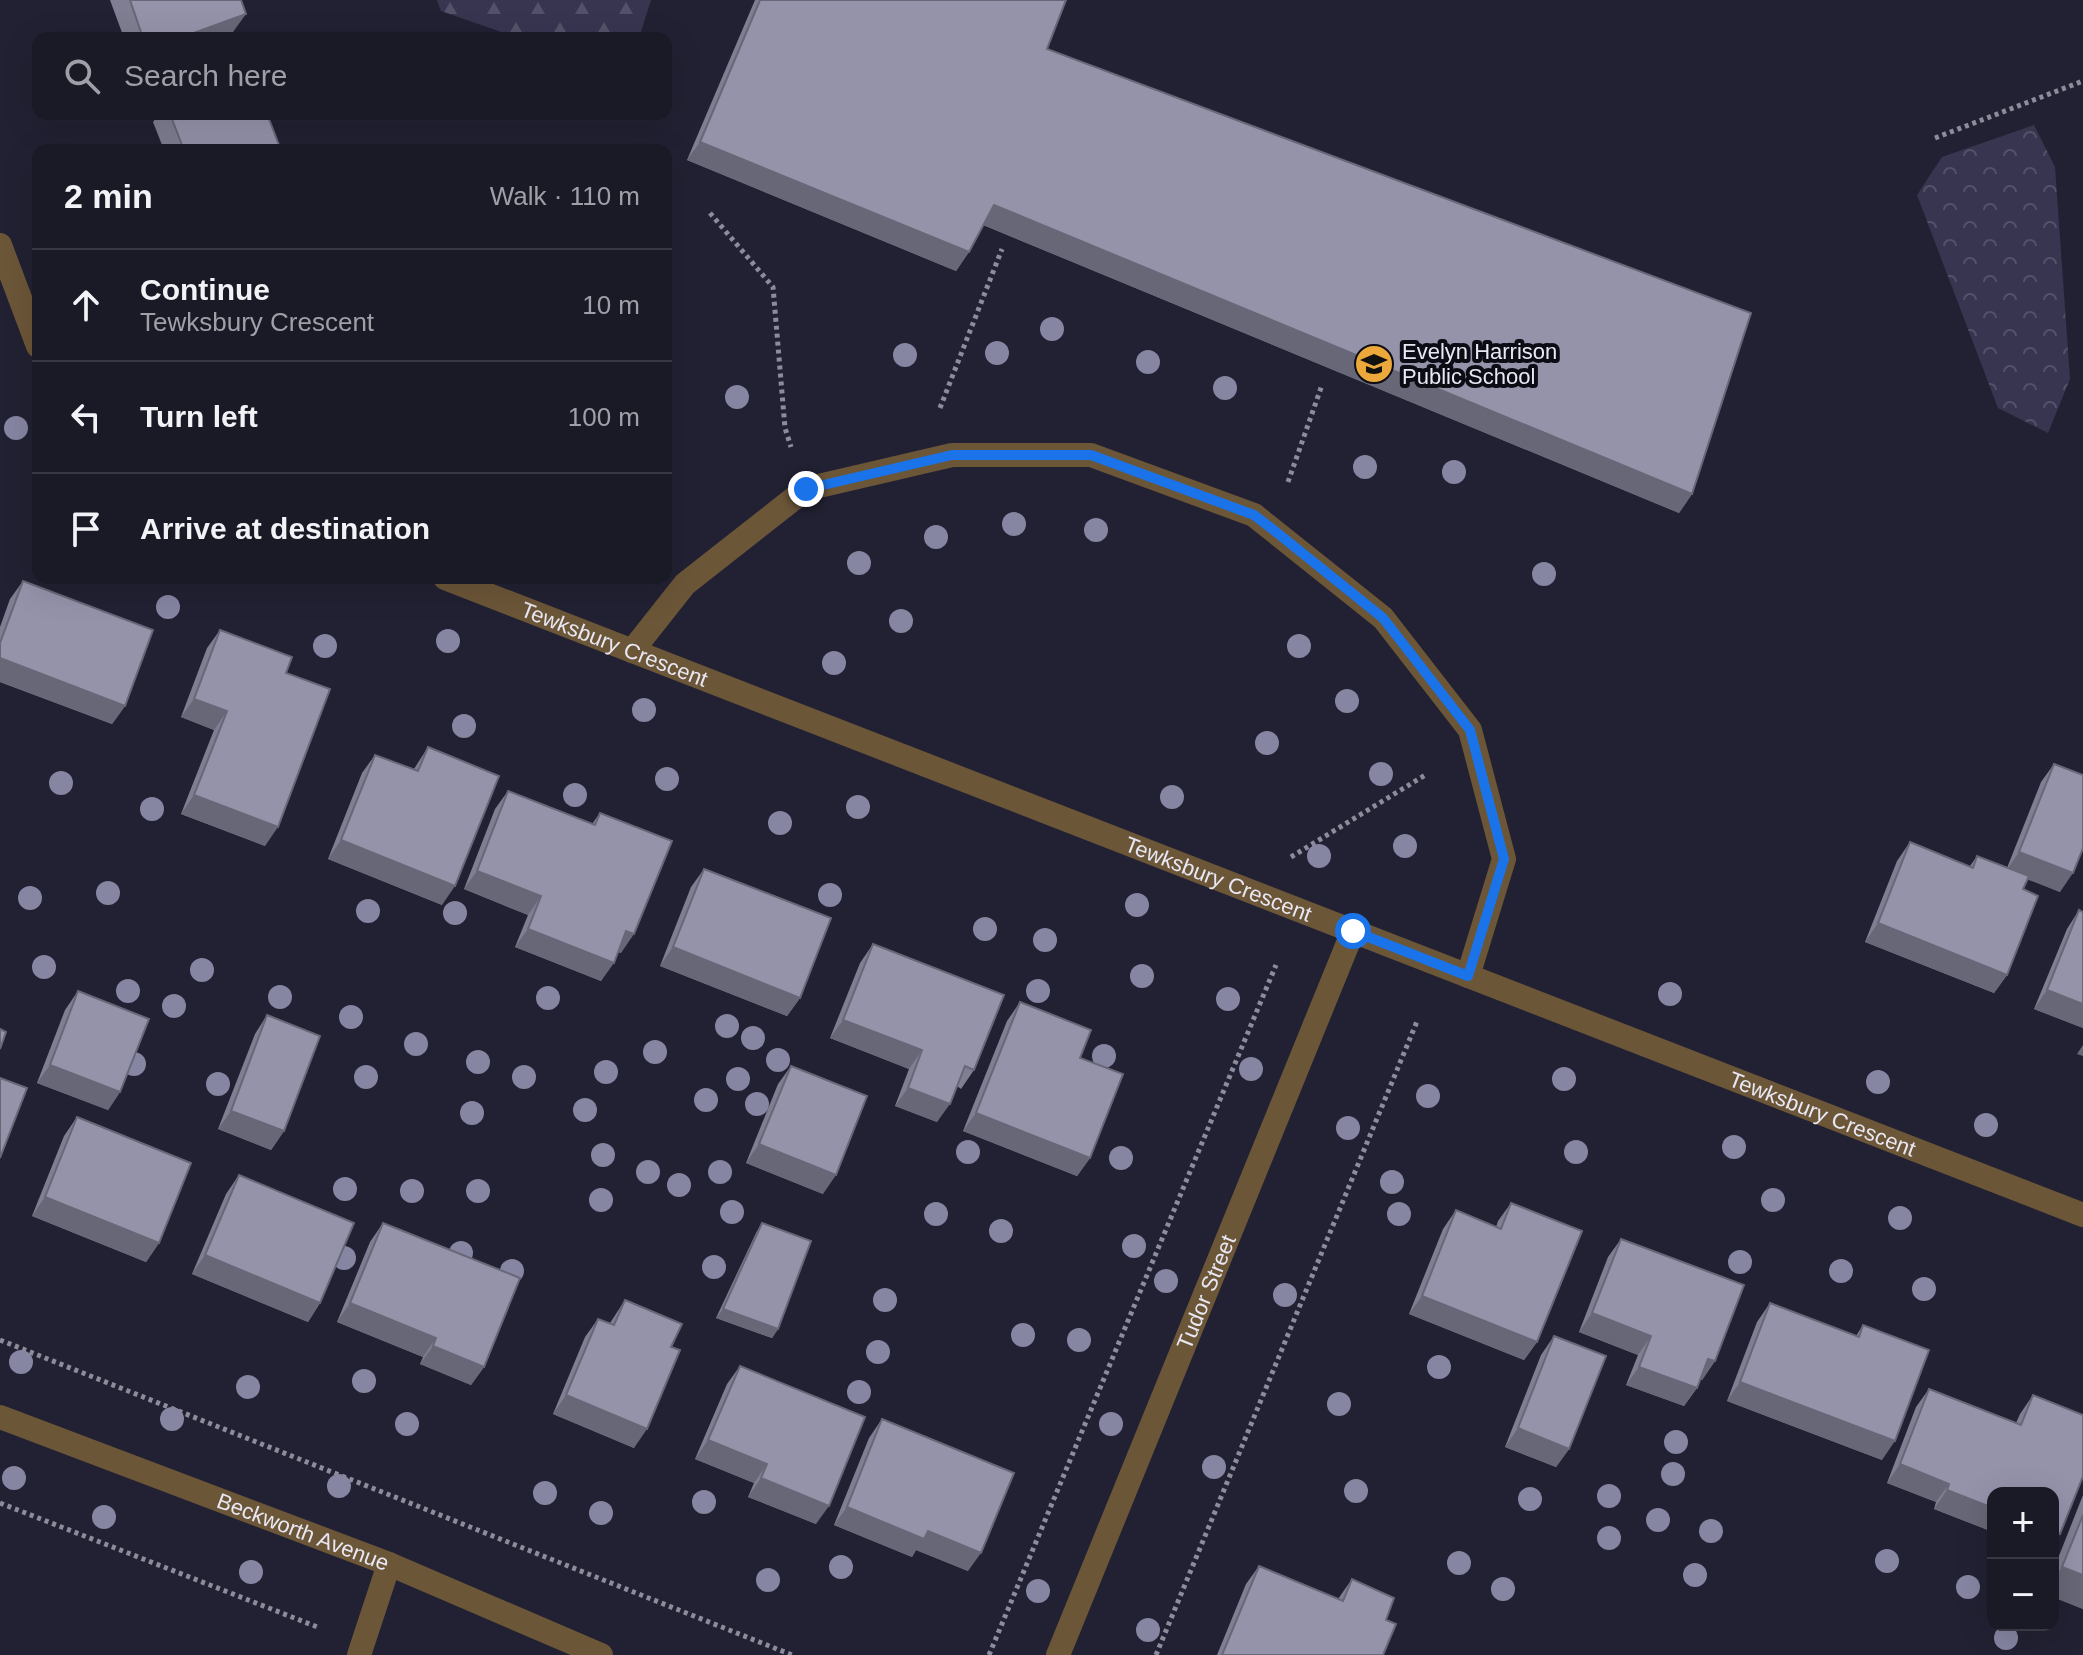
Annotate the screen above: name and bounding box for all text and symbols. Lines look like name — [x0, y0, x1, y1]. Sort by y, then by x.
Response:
search box — [32, 32, 672, 120]
icon: search — [60, 54, 104, 98]
text: Search here — [124, 59, 287, 92]
text: 2 min — [64, 177, 153, 215]
text: Walk · 110 m — [490, 181, 640, 211]
text: Continue — [140, 273, 270, 306]
icon: ahead — [64, 283, 108, 327]
text: 10 m — [582, 290, 640, 320]
text: Tewksbury Crescent — [140, 307, 374, 337]
place label: Evelyn Harrison Public School — [1402, 339, 1557, 389]
school or university icon: Evelyn Harrison Public School — [1353, 343, 1395, 385]
icon: left — [64, 395, 108, 439]
text: Turn left — [140, 400, 258, 433]
text: 100 m — [568, 402, 640, 432]
route end — [788, 471, 824, 507]
icon: arrive — [64, 507, 108, 551]
text: Arrive at destination — [140, 512, 430, 545]
street label: Tewksbury Crescent — [518, 597, 711, 692]
street label: Tewksbury Crescent — [1121, 832, 1315, 927]
route start — [1335, 913, 1371, 949]
street label: Tewksbury Crescent — [1725, 1067, 1919, 1162]
street label: Tudor Street — [1172, 1231, 1241, 1353]
map controls — [1987, 1487, 2059, 1631]
button: + — [1987, 1487, 2059, 1559]
street label: Beckworth Avenue — [213, 1488, 392, 1576]
button: − — [1987, 1559, 2059, 1631]

